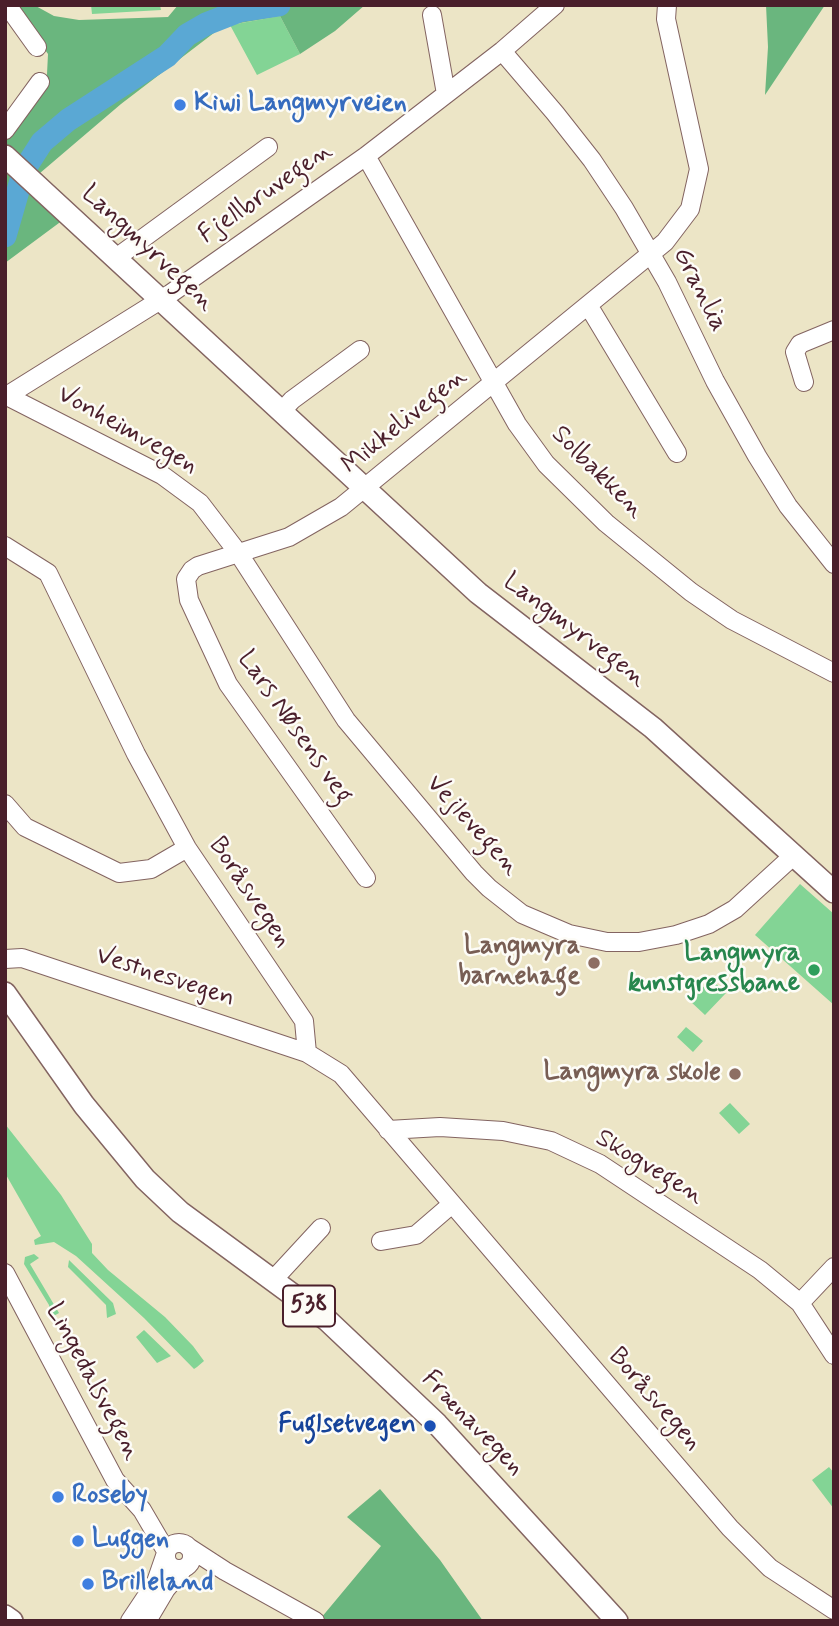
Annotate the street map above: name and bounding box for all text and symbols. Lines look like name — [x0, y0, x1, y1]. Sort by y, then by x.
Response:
place label: Kiwi Langmyrveien — [194, 89, 407, 121]
marker: Kiwi Langmyrveien — [172, 97, 188, 113]
street label: Fjellbruvegen — [193, 136, 339, 252]
street label: Langmyrvegen — [74, 179, 220, 319]
street label: Granlia — [665, 243, 733, 337]
street label: Mikkelivegen — [336, 362, 474, 482]
street label: Vonheimvegen — [51, 380, 203, 482]
street label: Solbakken — [544, 420, 650, 526]
street label: Langmyrvegen — [496, 567, 652, 695]
street label: Lars Nøsens veg — [229, 645, 359, 811]
street label: Vejlevegen — [419, 769, 525, 883]
street label: Boråsvegen — [201, 832, 297, 954]
place label: Langmyra barnehage — [458, 932, 580, 993]
place label: Langmyra kunstgressbane — [628, 939, 800, 1000]
street label: Vestnesvegen — [92, 941, 238, 1015]
marker: Langmyra barnehage — [586, 955, 602, 971]
marker: Langmyra kunstgressbane — [806, 962, 822, 978]
place label: Langmyra skole — [544, 1058, 721, 1090]
marker: Langmyra skole — [727, 1066, 743, 1082]
street label: Skogvegen — [589, 1124, 709, 1212]
road number: 538 — [283, 1286, 335, 1326]
street label: Lingedalsvegen — [37, 1298, 147, 1466]
street label: Boråsvegen — [601, 1342, 707, 1458]
street label: Frænavegen — [414, 1365, 530, 1483]
place label: Fuglsetvegen — [278, 1410, 416, 1442]
marker: Fuglsetvegen — [422, 1418, 438, 1434]
place label: Roseby — [72, 1481, 148, 1513]
marker: Roseby — [50, 1489, 66, 1505]
place label: Luggen — [92, 1525, 169, 1557]
marker: Luggen — [70, 1533, 86, 1549]
place label: Brilleland — [102, 1568, 213, 1600]
marker: Brilleland — [80, 1576, 96, 1592]

